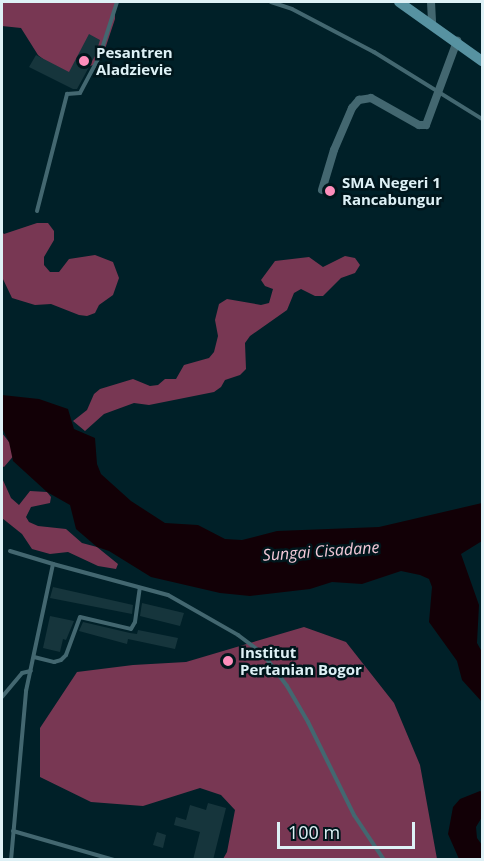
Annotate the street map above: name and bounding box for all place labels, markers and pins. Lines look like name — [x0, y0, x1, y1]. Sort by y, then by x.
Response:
place label: Pesantren Aladzievie — [96, 43, 173, 78]
marker: Pesantren Aladzievie — [77, 54, 91, 68]
place label: SMA Negeri 1 Rancabungur — [342, 173, 442, 208]
marker: SMA Negeri 1 Rancabungur — [323, 184, 337, 198]
place label: Institut Pertanian Bogor — [240, 643, 362, 678]
marker: Institut Pertanian Bogor — [221, 654, 235, 668]

